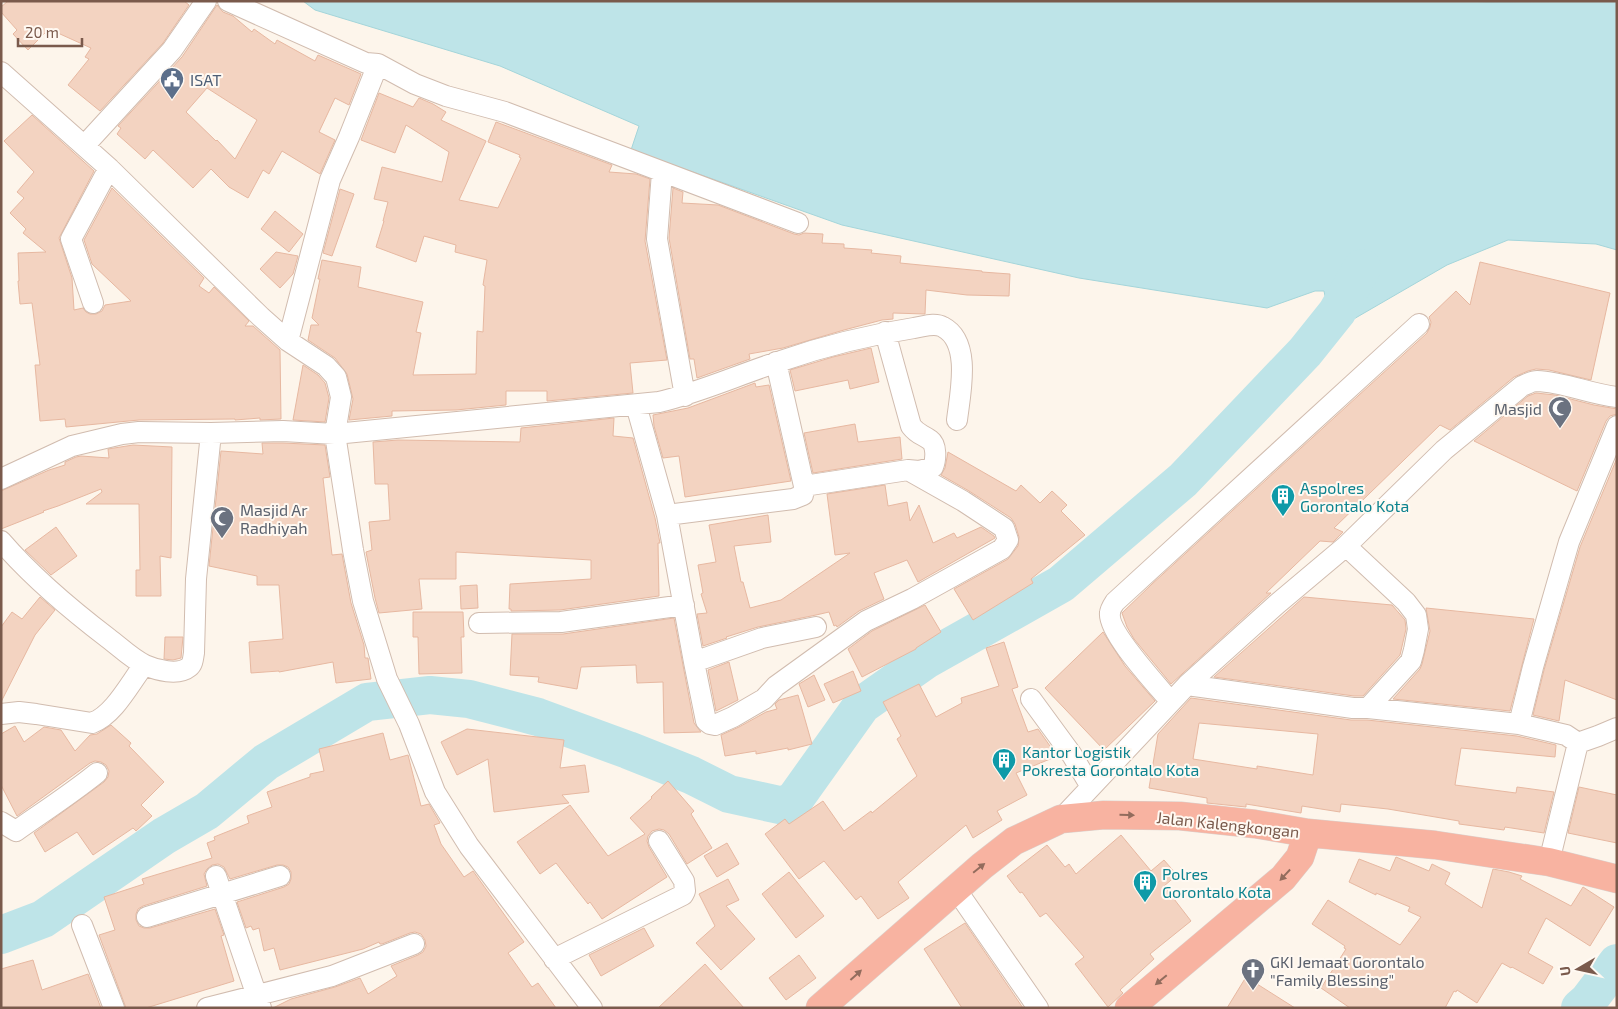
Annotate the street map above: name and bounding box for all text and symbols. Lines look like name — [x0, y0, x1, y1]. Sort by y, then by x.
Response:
scale bar — [18, 15, 81, 47]
text: 20 m — [25, 23, 59, 41]
public building icon: ISAT — [159, 66, 185, 100]
place label: ISAT — [190, 70, 221, 89]
mosque icon: Masjid — [1547, 395, 1573, 429]
place label: Masjid — [1494, 399, 1542, 419]
place label: Aspolres Gorontalo Kota — [1300, 478, 1409, 515]
building icon: Aspolres Gorontalo Kota — [1270, 483, 1296, 517]
place label: Masjid Ar Radhiyah — [240, 500, 308, 537]
mosque icon: Masjid Ar Radhiyah — [209, 505, 235, 539]
place label: Kantor Logistik Pokresta Gorontalo Kota — [1022, 742, 1199, 779]
building icon: Kantor Logistik Pokresta Gorontalo Kota — [991, 747, 1017, 781]
street label: Jalan Kalengkongan — [1156, 807, 1300, 841]
one-way arrow — [1119, 811, 1135, 819]
one-way arrow — [972, 863, 985, 874]
place label: Polres Gorontalo Kota — [1162, 864, 1271, 901]
one-way arrow — [1279, 868, 1291, 880]
building icon: Polres Gorontalo Kota — [1132, 869, 1158, 903]
north arrow — [1553, 944, 1603, 994]
place label: GKI Jemaat Gorontalo "Family Blessing" — [1270, 952, 1425, 989]
church icon: GKI Jemaat Gorontalo "Family Blessing" — [1240, 957, 1266, 991]
text: U — [1556, 965, 1574, 977]
one-way arrow — [849, 969, 861, 981]
one-way arrow — [1156, 974, 1168, 986]

